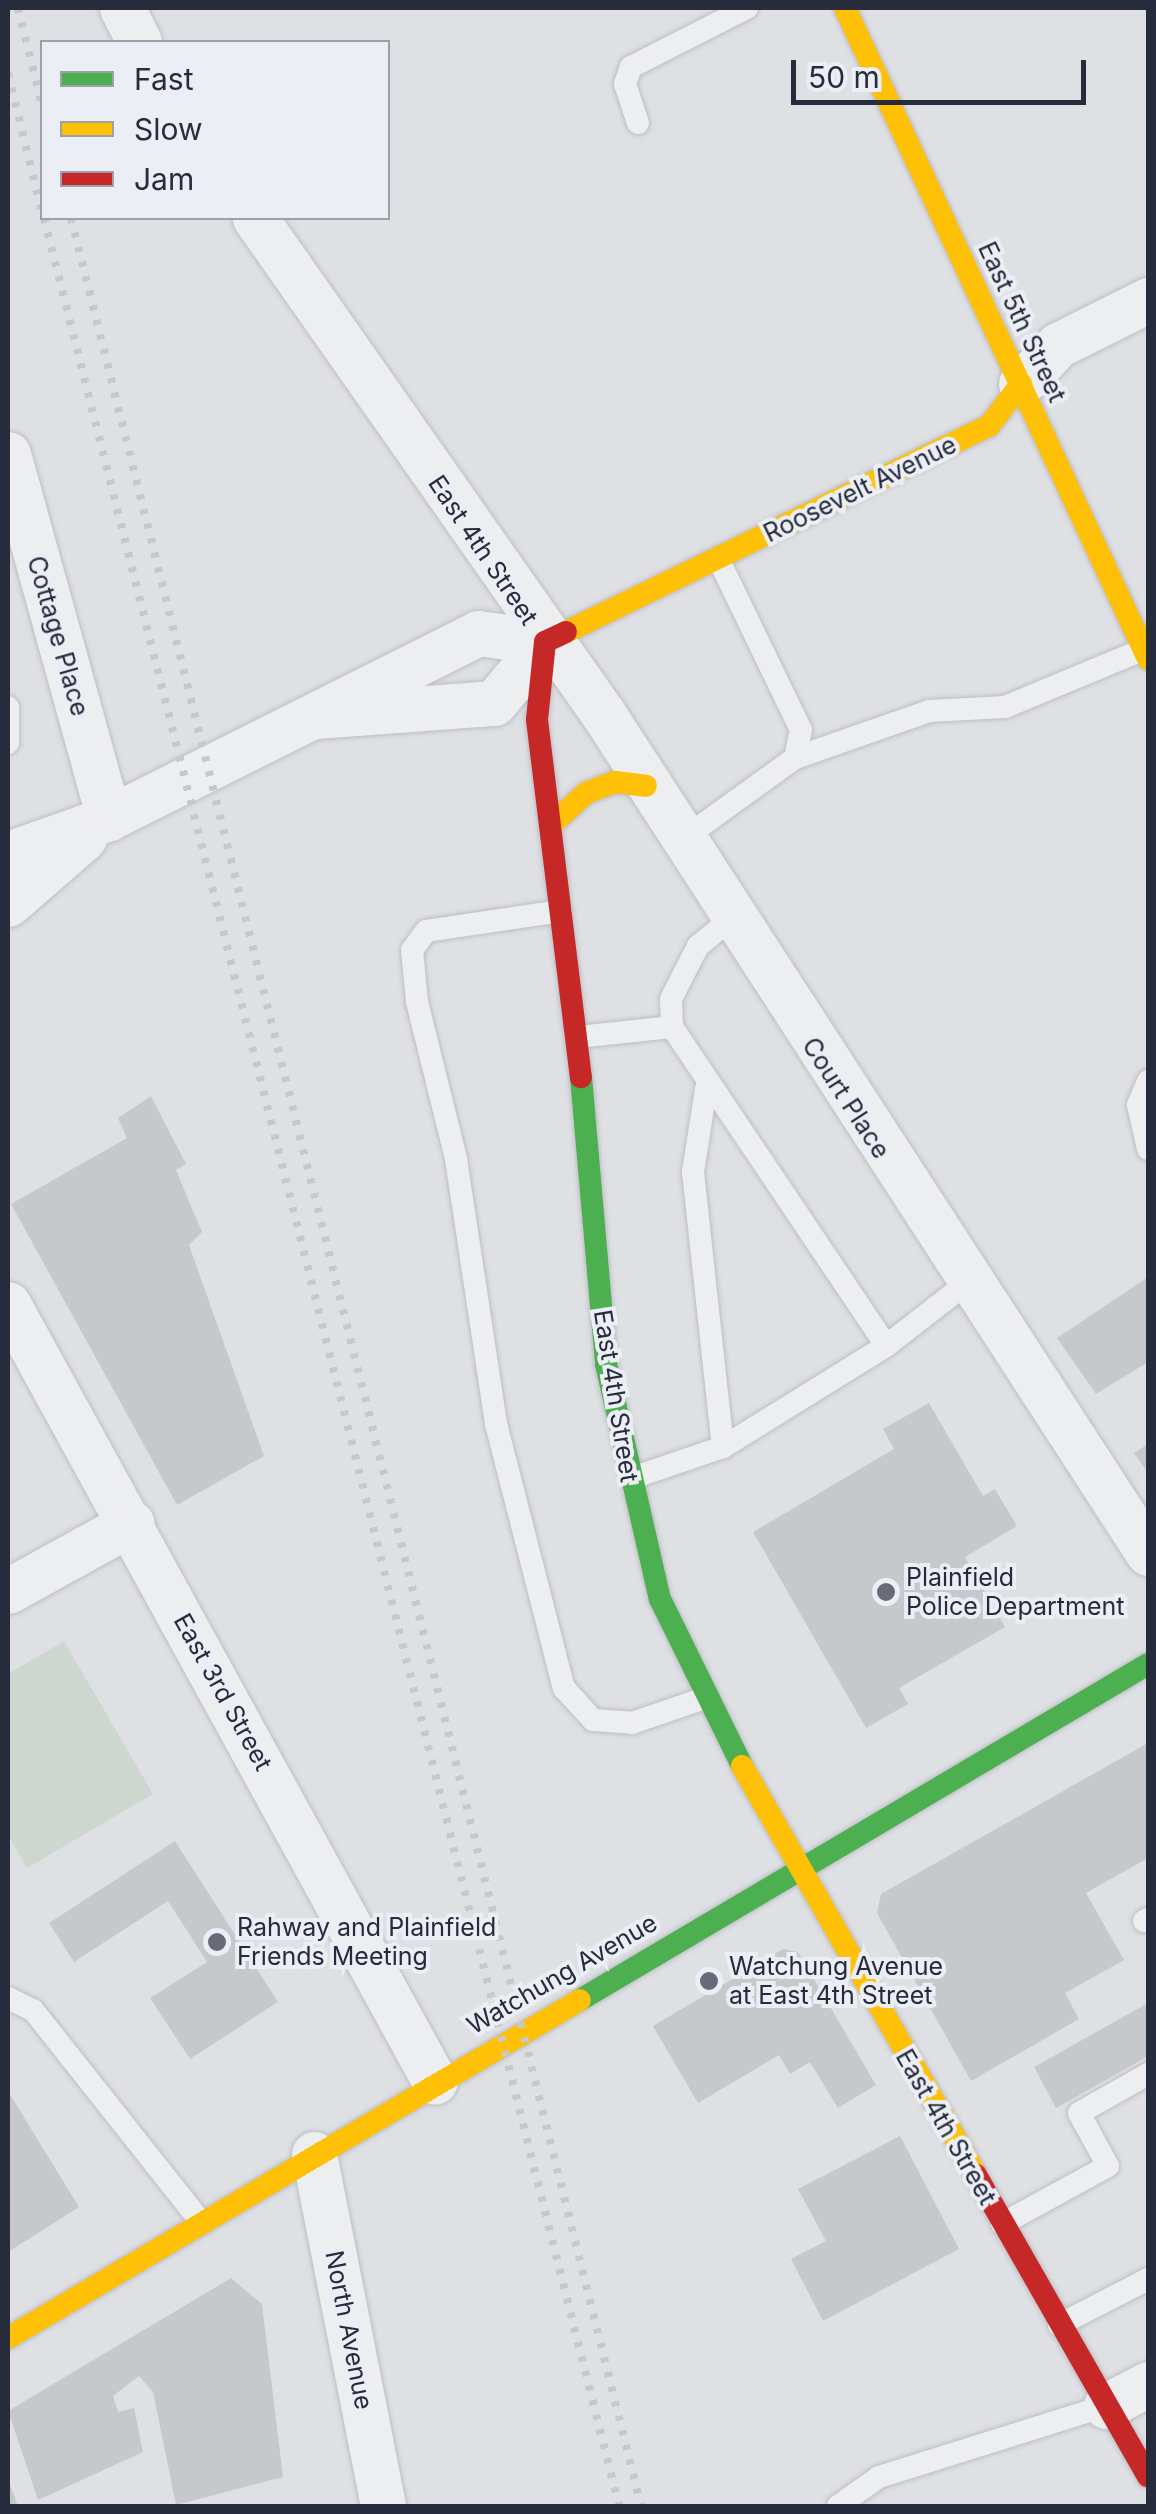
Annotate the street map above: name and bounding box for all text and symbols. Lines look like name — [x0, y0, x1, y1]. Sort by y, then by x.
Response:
legend — [40, 40, 390, 220]
scale bar — [796, 40, 1091, 102]
text: 50 m — [808, 59, 880, 95]
text: Fast — [134, 61, 193, 97]
text: Slow — [134, 111, 203, 147]
text: Jam — [134, 161, 194, 197]
street label: East 5th Street — [972, 237, 1072, 407]
street label: Roosevelt Avenue — [759, 429, 961, 549]
street label: East 4th Street — [422, 469, 544, 631]
street label: Cottage Place — [21, 553, 95, 719]
street label: Court Place — [796, 1032, 896, 1164]
street label: East 4th Street — [588, 1308, 644, 1484]
place label: Plainfield Police Department — [906, 1563, 1124, 1622]
marker: Plainfield Police Department — [875, 1581, 897, 1603]
street label: East 3rd Street — [168, 1608, 278, 1776]
street label: Watchung Avenue — [462, 1907, 662, 2041]
place label: Rahway and Plainfield Friends Meeting — [237, 1913, 496, 1972]
marker: Rahway and Plainfield Friends Meeting — [206, 1931, 228, 1953]
place label: Watchung Avenue at East 4th Street — [729, 1952, 943, 2011]
marker: Watchung Avenue at East 4th Street — [698, 1970, 720, 1992]
street label: East 4th Street — [889, 2044, 1003, 2210]
street label: North Avenue — [319, 2248, 379, 2412]

